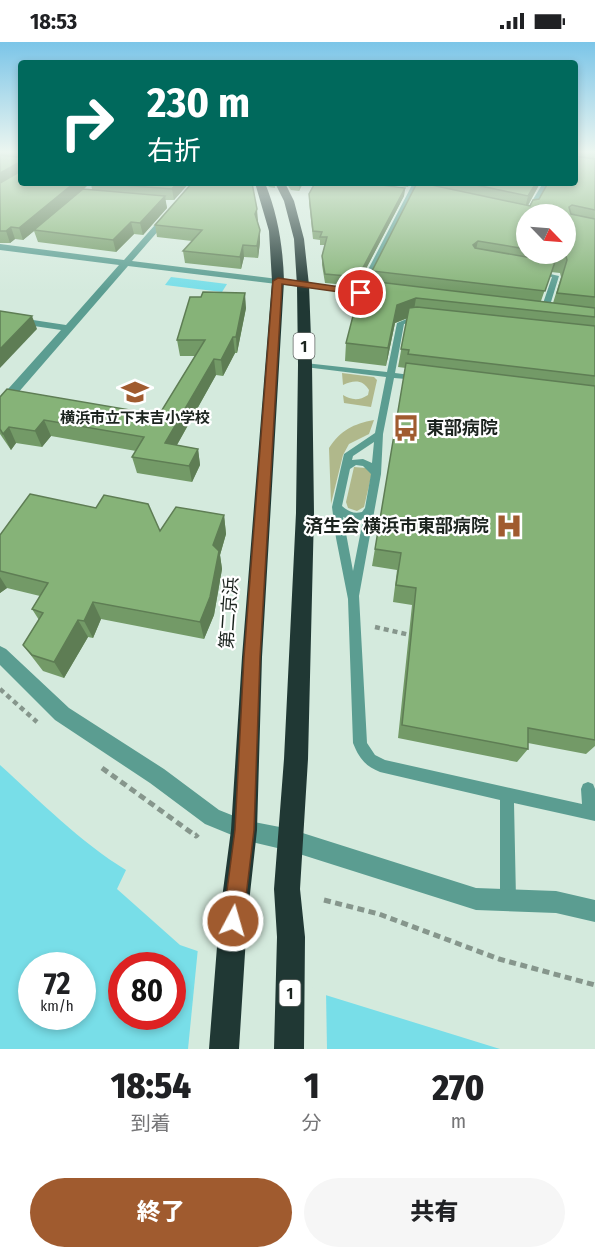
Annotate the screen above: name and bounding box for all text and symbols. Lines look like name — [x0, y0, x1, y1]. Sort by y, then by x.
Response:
text: 18:53 — [30, 8, 77, 35]
text: 230 m — [147, 78, 250, 128]
icon: right — [48, 84, 126, 162]
text: 右折 — [147, 135, 201, 167]
north arrow — [516, 204, 576, 264]
map controls — [516, 204, 576, 264]
pin — [335, 267, 386, 318]
icon: arrive — [344, 276, 377, 309]
road number: 1 — [294, 333, 314, 359]
school or university icon: 横浜市立下末吉小学校 — [120, 377, 150, 407]
place label: 横浜市立下末吉小学校 — [60, 409, 210, 427]
bus stop icon: 東部病院 — [391, 413, 421, 443]
place label: 東部病院 — [426, 417, 498, 439]
hospital icon: 済生会 横浜市東部病院 — [494, 511, 524, 541]
place label: 済生会 横浜市東部病院 — [305, 515, 489, 537]
street label: 第二京浜 — [216, 576, 242, 650]
position arrow — [201, 889, 265, 953]
speed limit sign: 80 — [108, 952, 186, 1030]
text: 72 — [44, 966, 70, 1002]
road number: 1 — [280, 980, 300, 1006]
text: km/h — [40, 997, 74, 1015]
text: 18:54 — [111, 1064, 191, 1108]
text: 1 — [304, 1064, 320, 1108]
text: 270 — [432, 1066, 484, 1110]
text: m — [451, 1109, 466, 1133]
text: 到着 — [131, 1111, 171, 1135]
text: 分 — [302, 1111, 322, 1135]
button: 終了 — [30, 1178, 292, 1247]
button: 共有 — [304, 1178, 565, 1247]

